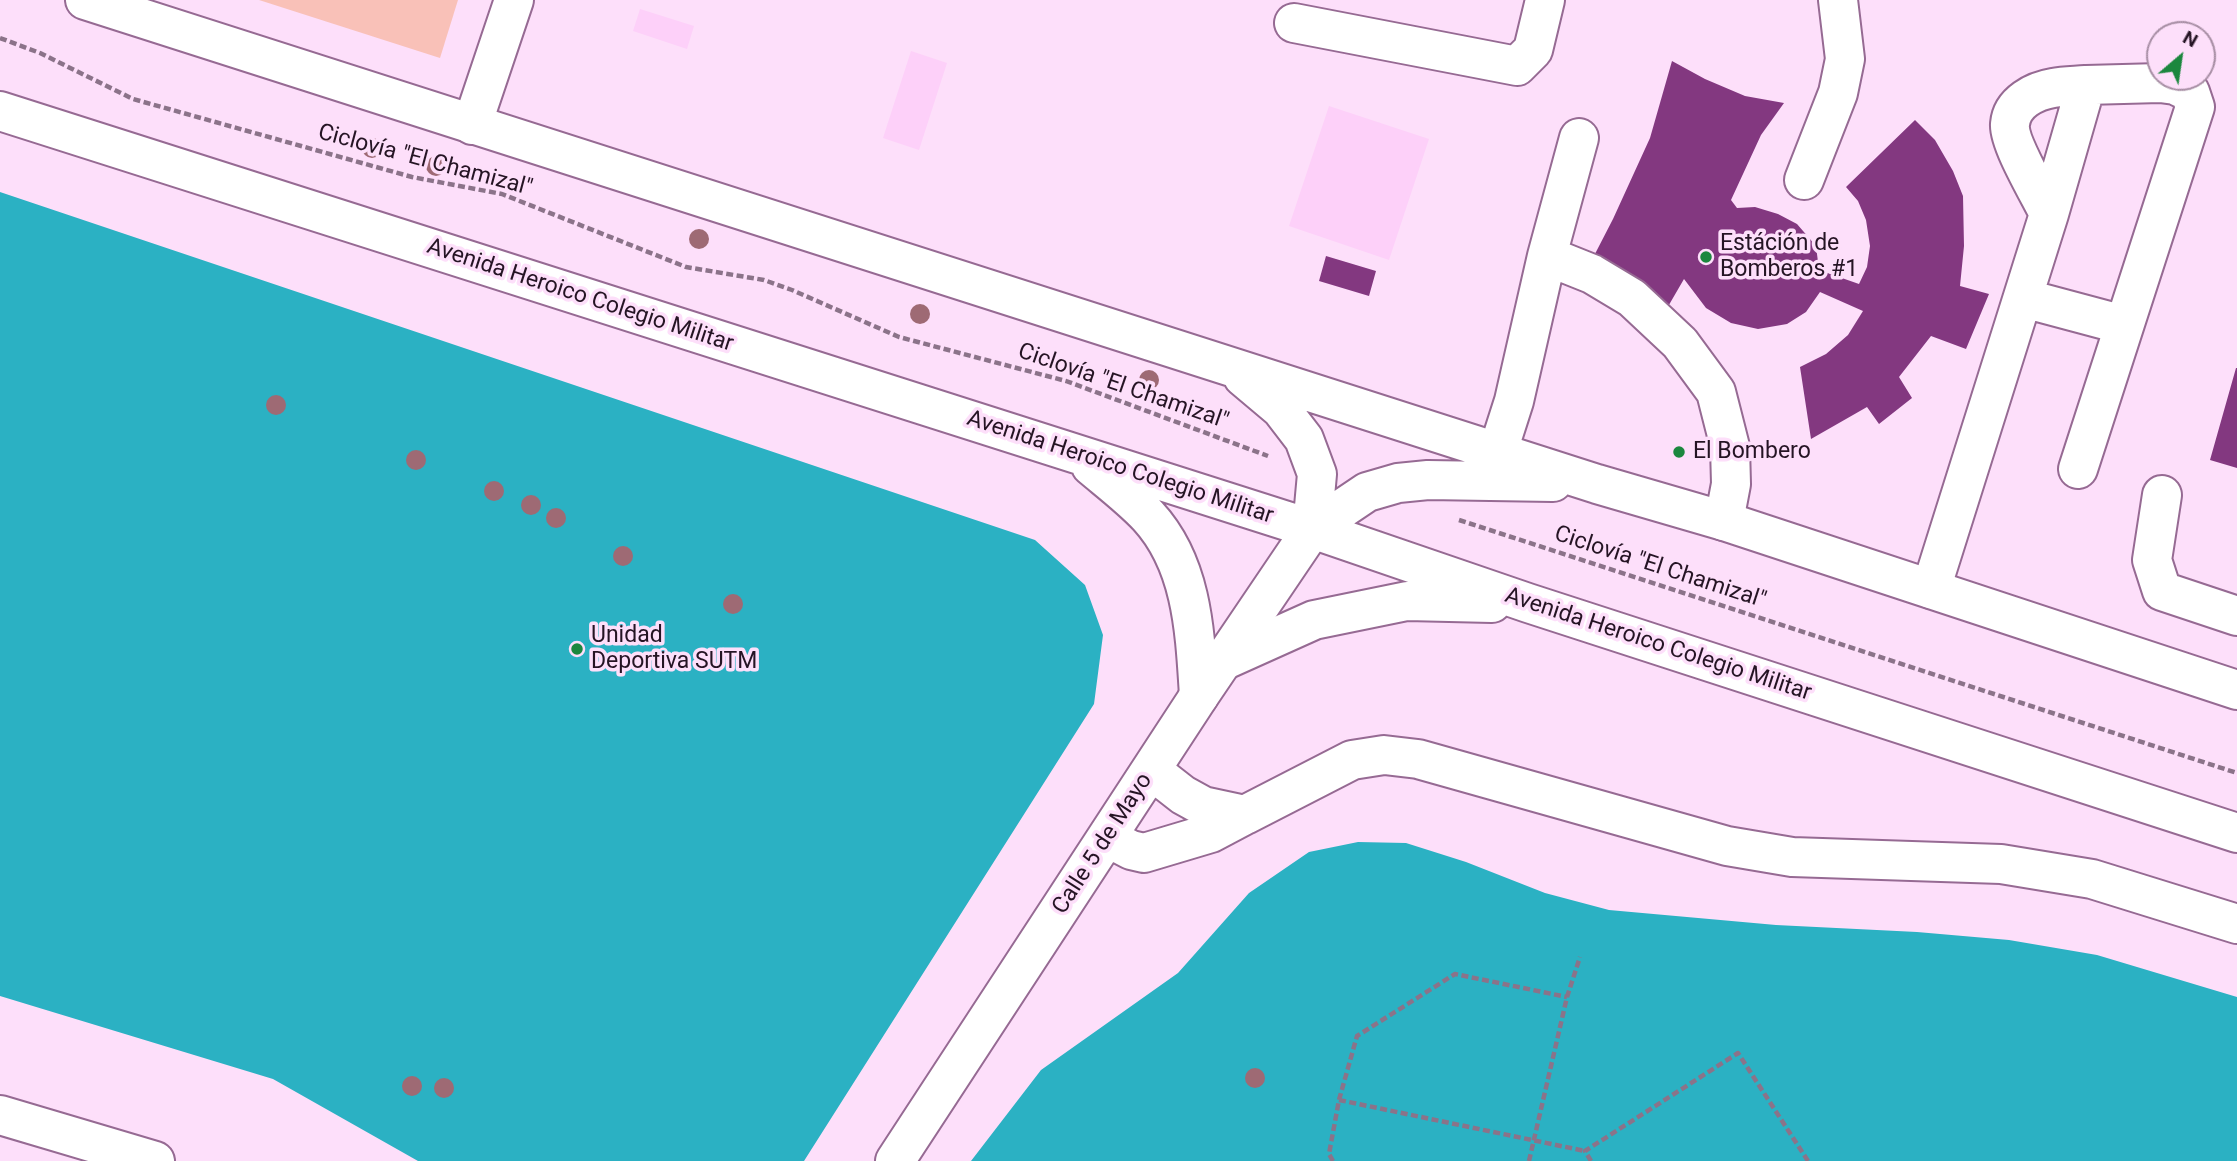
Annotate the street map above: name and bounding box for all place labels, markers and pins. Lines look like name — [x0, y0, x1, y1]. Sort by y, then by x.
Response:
place label: Estáción de Bomberos #1 — [1720, 230, 1858, 284]
marker: Estáción de Bomberos #1 — [1698, 249, 1714, 265]
place label: El Bombero — [1693, 438, 1811, 466]
marker: El Bombero — [1671, 444, 1687, 460]
place label: Unidad Deportiva SUTM — [591, 622, 757, 676]
marker: Unidad Deportiva SUTM — [569, 641, 585, 657]

